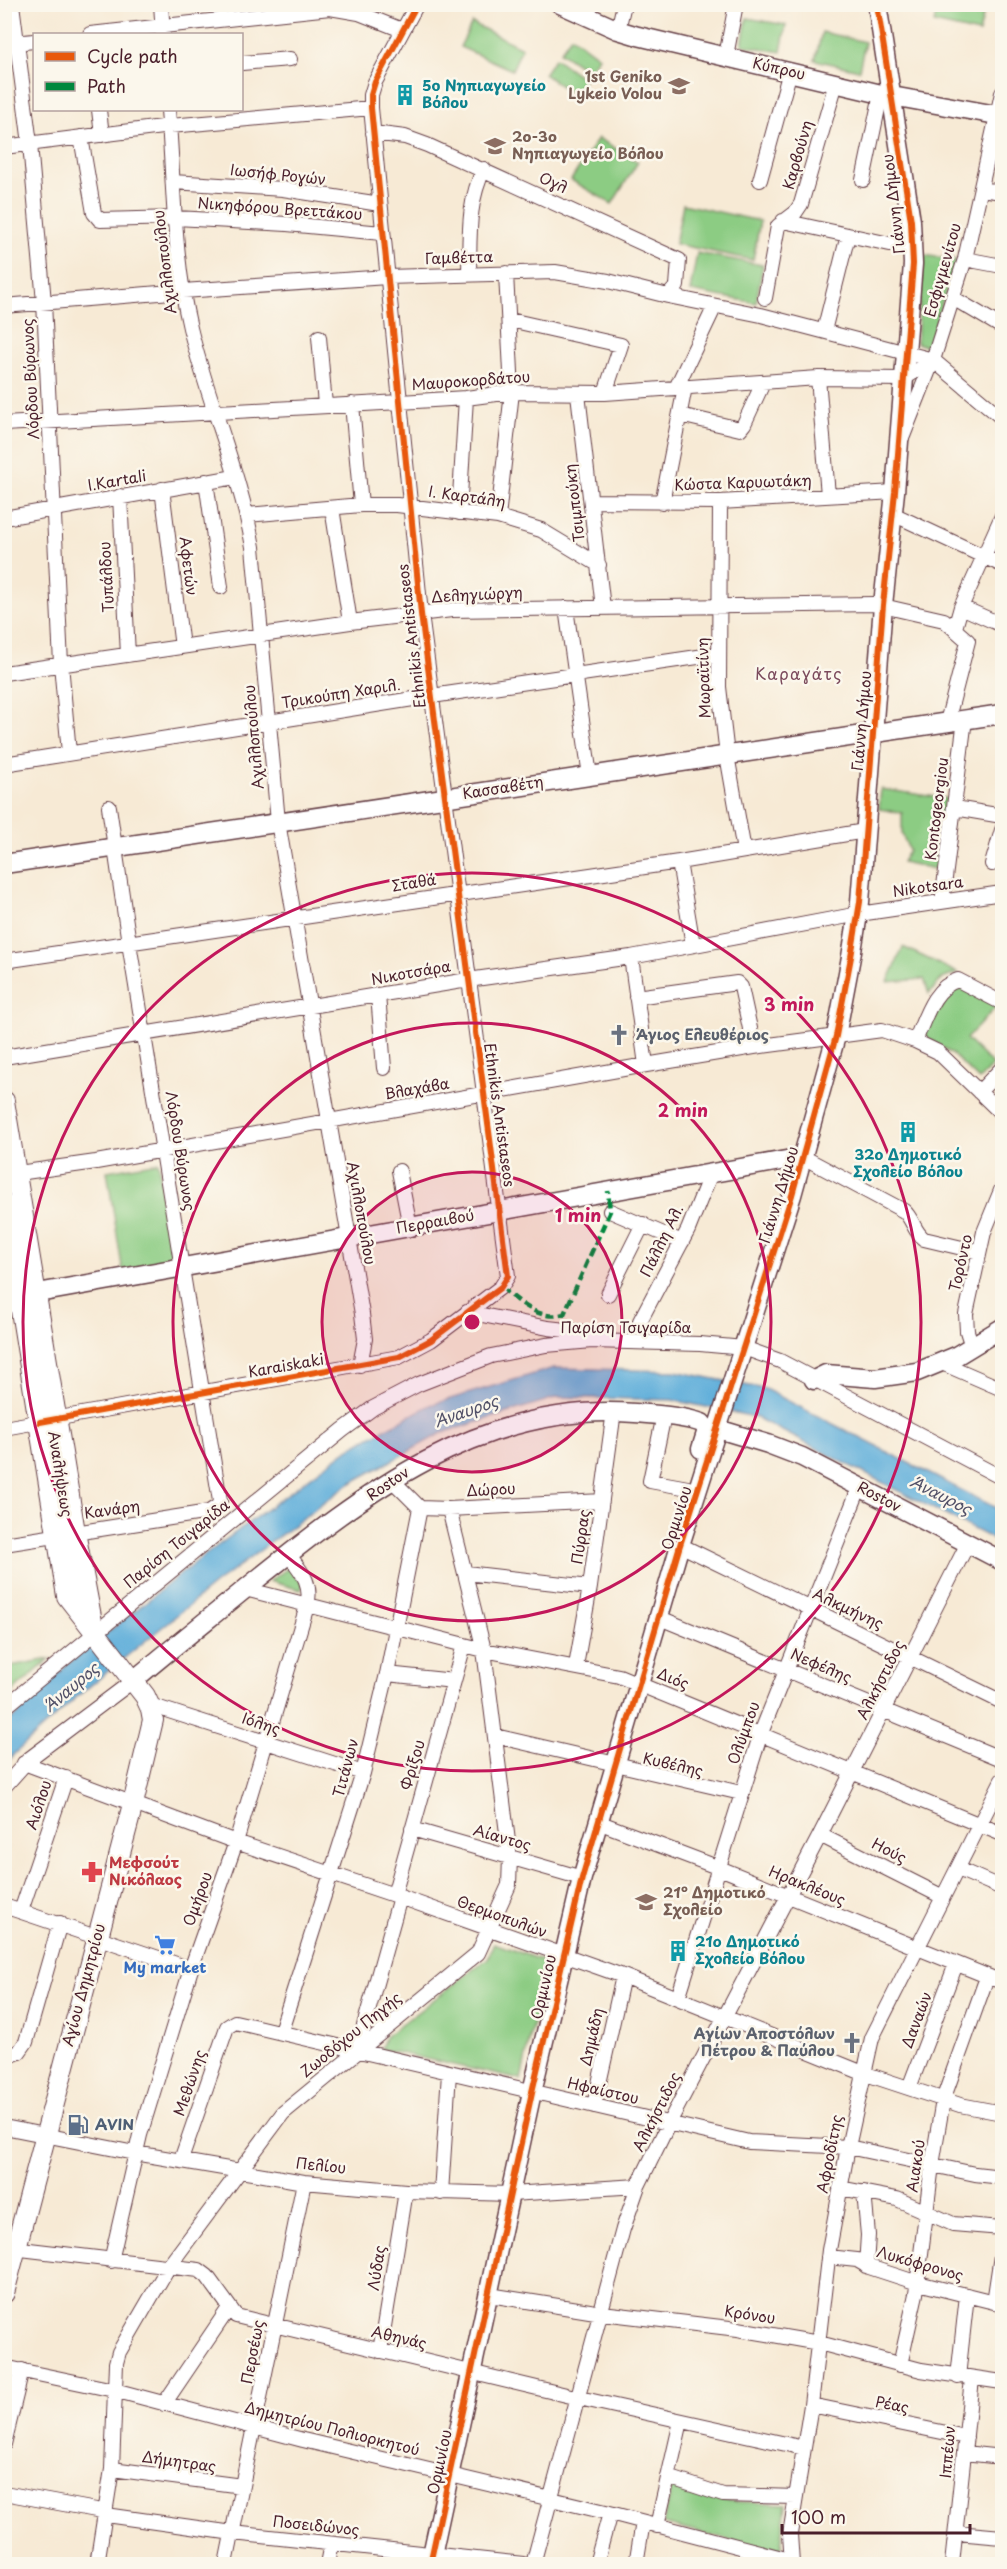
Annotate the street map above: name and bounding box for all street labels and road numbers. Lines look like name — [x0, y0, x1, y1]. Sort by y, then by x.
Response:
street label: Κύπρου — [751, 50, 808, 85]
street label: Καρβούνη — [776, 117, 817, 192]
street label: Γιάννη Δήμου — [875, 153, 910, 256]
street label: Ιωσήφ Ρογών — [229, 157, 327, 190]
street label: Ογλ — [536, 165, 572, 198]
street label: Νικηφόρου Βρεττάκου — [197, 190, 363, 225]
street label: Αχιλλοπούλου — [146, 209, 181, 315]
street label: Εσφιγμενίτου — [917, 220, 966, 319]
street label: Γαμβέττα — [424, 244, 494, 269]
street label: Λόρδου Βύρωνος — [15, 318, 44, 440]
street label: Μαυροκορδάτου — [411, 364, 531, 395]
street label: I.Kartali — [86, 463, 148, 496]
street label: Τσιμπούκη — [557, 463, 590, 544]
street label: Κώστα Καρυωτάκη — [674, 468, 812, 495]
street label: Ι. Καρτάλη — [427, 479, 507, 512]
street label: Αφετών — [174, 535, 205, 597]
street label: Τυπάλδου — [92, 541, 119, 613]
street label: Ethnikis Antistaseos — [390, 563, 431, 710]
street label: Δεληγιώργη — [431, 580, 523, 607]
street label: Μωραϊτίνη — [690, 637, 715, 719]
street label: Γιάννη Δήμου — [845, 670, 876, 772]
street label: Τρικούπη Χαριλ. — [280, 672, 402, 713]
street label: Αχιλλοπούλου — [236, 684, 269, 790]
street label: Kontogeorgiou — [918, 756, 953, 862]
street label: Κασσαβέτη — [461, 769, 545, 804]
street label: Σταθά — [390, 867, 438, 896]
street label: Nikotsara — [891, 869, 965, 902]
street label: Νικοτσάρα — [369, 953, 453, 990]
street label: Ethnikis Antistaseos — [479, 1041, 522, 1188]
street label: Βλαχάβα — [383, 1070, 451, 1105]
street label: Λόρδου Βύρωνος — [161, 1089, 202, 1213]
street label: Γιάννη Δήμου — [752, 1143, 803, 1246]
street label: Αχιλλοπούλου — [342, 1159, 383, 1266]
street label: Πάλλη Αλ. — [633, 1200, 688, 1281]
street label: Περραιβού — [394, 1202, 476, 1239]
street label: Τορόντο — [942, 1232, 977, 1294]
street label: Παρίση Τσιγαρίδα — [561, 1315, 692, 1338]
street label: Karaiskaki — [246, 1347, 326, 1383]
street label: Αναλήψεως — [43, 1429, 80, 1519]
street label: Rostov — [361, 1460, 413, 1505]
street label: Rostov — [854, 1475, 906, 1517]
street label: Δώρου — [466, 1476, 516, 1501]
street label: Ορμινίου — [654, 1483, 697, 1552]
street label: Κανάρη — [82, 1493, 141, 1524]
street label: Παρίση Τσιγαρίδα — [118, 1493, 234, 1593]
street label: Πύρρας — [564, 1508, 595, 1566]
street label: Αλκμήνης — [809, 1581, 888, 1634]
street label: Αλκήστιδος — [850, 1635, 910, 1723]
street label: Νεφέλης — [787, 1641, 856, 1688]
street label: Διός — [654, 1661, 693, 1694]
street label: Ολύμπου — [721, 1698, 765, 1767]
street label: Ιόλης — [239, 1706, 284, 1740]
street label: Τιτάνων — [326, 1736, 363, 1800]
street label: Φρίξου — [393, 1737, 430, 1793]
street label: Κυβέλης — [641, 1745, 706, 1782]
street label: Αιόλου — [19, 1777, 56, 1832]
street label: Αίαντος — [471, 1817, 534, 1856]
street label: Ηούς — [868, 1831, 911, 1868]
street label: Ηρακλέους — [766, 1859, 850, 1911]
street label: Ομήρου — [176, 1868, 217, 1929]
street label: Θερμοπυλών — [454, 1889, 551, 1943]
street label: Αγίου Δημητρίου — [55, 1921, 110, 2049]
street label: Ορμινίου — [524, 1952, 561, 2021]
street label: Ζωοδόχου Πηγής — [294, 1986, 406, 2082]
street label: Δαναών — [894, 1988, 937, 2051]
street label: Δημάδη — [573, 2005, 608, 2068]
street label: Μεθώνης — [166, 2046, 211, 2119]
street label: Αλκήστιδος — [626, 2067, 686, 2155]
street label: Ηφαίστου — [565, 2070, 641, 2109]
street label: Αφροδίτης — [810, 2112, 847, 2195]
street label: Αιακού — [899, 2138, 930, 2194]
street label: Πελίου — [295, 2150, 348, 2179]
street label: Λυκόφρoνος — [874, 2239, 967, 2286]
street label: Λύδας — [361, 2243, 390, 2292]
street label: Κρόνου — [723, 2298, 777, 2329]
street label: Περσέως — [234, 2317, 269, 2386]
street label: Αθηνάς — [369, 2319, 429, 2354]
street label: Ρέας — [873, 2389, 911, 2418]
street label: Δημητρίου Πολιορκητού — [242, 2395, 422, 2460]
street label: Ιππέων — [933, 2424, 960, 2479]
street label: Ορμινίου — [420, 2427, 457, 2496]
street label: Δήμητρας — [141, 2444, 218, 2477]
street label: Ποσειδώνος — [272, 2509, 361, 2541]

